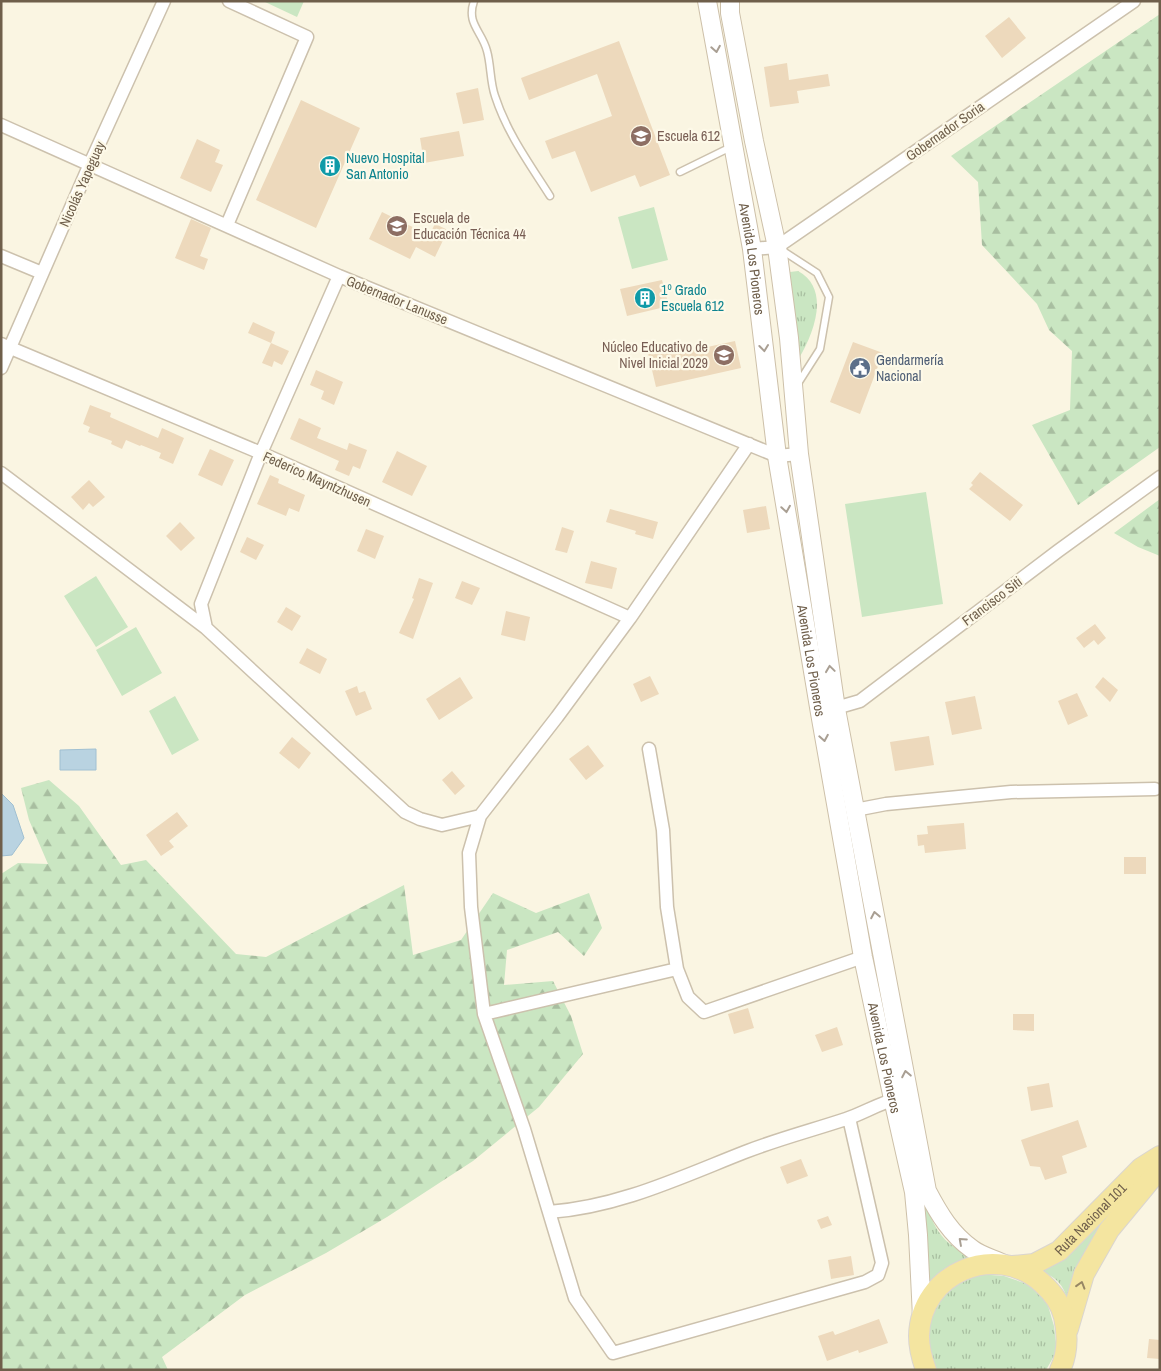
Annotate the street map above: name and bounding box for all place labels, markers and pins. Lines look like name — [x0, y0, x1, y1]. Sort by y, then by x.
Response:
school or university icon: Escuela 612 — [629, 124, 653, 148]
place label: Escuela 612 — [657, 127, 720, 145]
place label: Nuevo Hospital San Antonio — [346, 149, 424, 183]
building icon: Nuevo Hospital San Antonio — [318, 154, 342, 178]
place label: Escuela de Educación Técnica 44 — [413, 209, 526, 243]
school or university icon: Escuela de Educación Técnica 44 — [385, 214, 409, 238]
place label: 1º Grado Escuela 612 — [661, 281, 724, 315]
building icon: 1º Grado Escuela 612 — [633, 286, 657, 310]
place label: Núcleo Educativo de Nivel Inicial 2029 — [602, 338, 708, 372]
school or university icon: Núcleo Educativo de Nivel Inicial 2029 — [712, 343, 736, 367]
place label: Gendarmería Nacional — [876, 351, 944, 385]
public building icon: Gendarmería Nacional — [848, 356, 872, 380]

